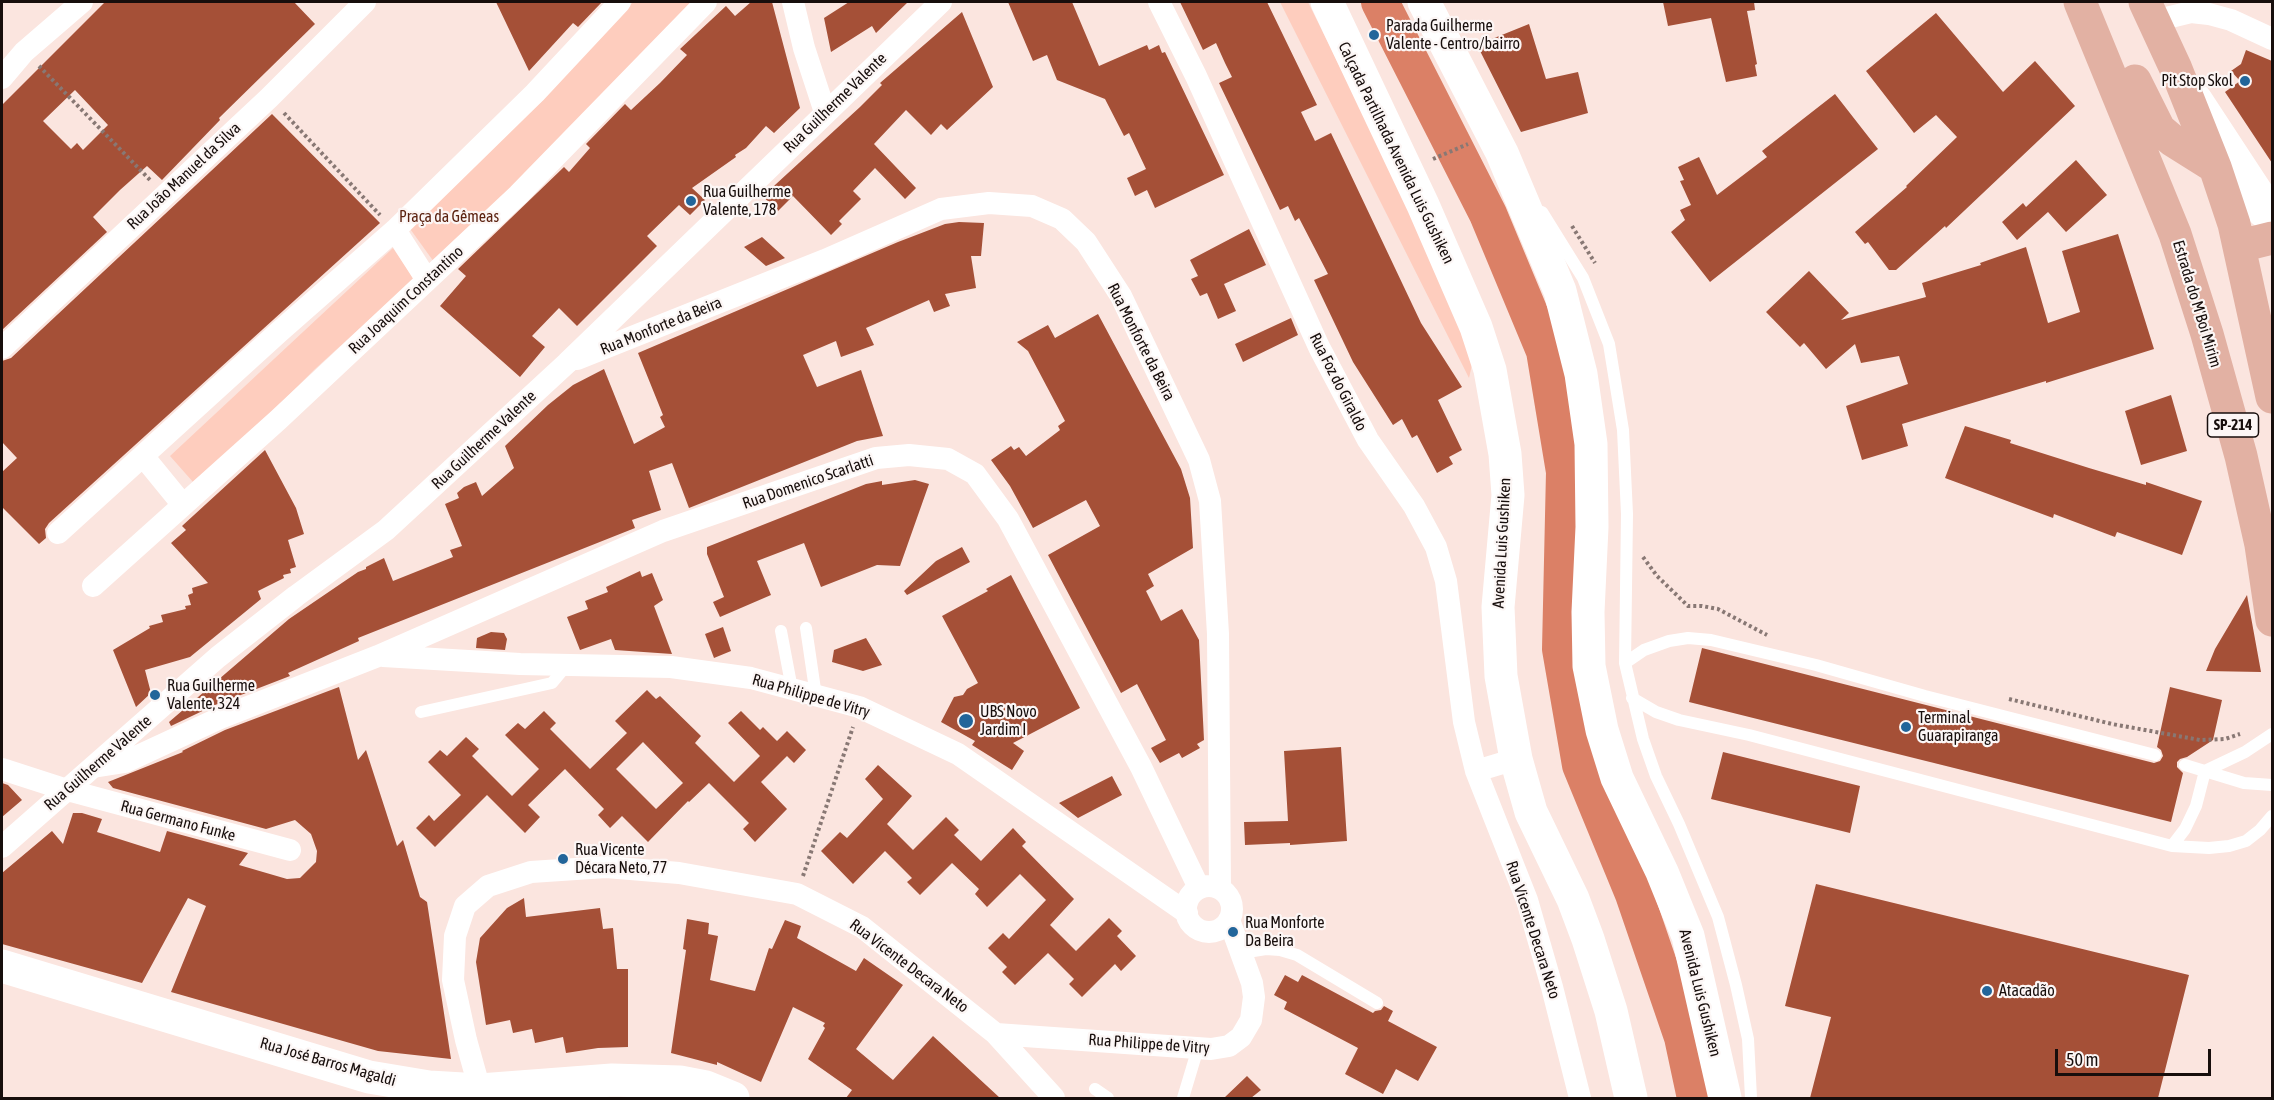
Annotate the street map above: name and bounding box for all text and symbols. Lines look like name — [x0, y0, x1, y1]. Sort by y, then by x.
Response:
place label: Parada Guilherme Valente - Centro/bairro — [1386, 16, 1520, 54]
marker: Parada Guilherme Valente - Centro/bairro — [1367, 28, 1381, 42]
street label: Calçada Partilhada Avenida Luis Gushiken — [1334, 39, 1458, 267]
street label: Rua Guilherme Valente — [779, 49, 891, 157]
place label: Pit Stop Skol — [2161, 71, 2233, 91]
marker: Pit Stop Skol — [2238, 74, 2252, 88]
street label: Rua João Manuel da Silva — [123, 118, 245, 234]
place label: Rua Guilherme Valente, 178 — [703, 182, 791, 220]
marker: Rua Guilherme Valente, 178 — [684, 194, 698, 208]
park label: Praça da Gêmeas — [399, 207, 499, 227]
street label: Estrada do M'Boi Mirim — [2169, 238, 2225, 370]
street label: Rua Joaquim Constantino — [345, 242, 467, 358]
street label: Rua Monforte da Beira — [1103, 280, 1179, 404]
street label: Rua Monforte da Beira — [597, 293, 725, 359]
street label: Rua Foz do Giraldo — [1305, 330, 1371, 434]
street label: Rua Guilherme Valente — [428, 387, 540, 493]
road number: SP-214 — [2208, 413, 2258, 437]
street label: Rua Domenico Scarlatti — [740, 451, 876, 513]
street label: Avenida Luis Gushiken — [1489, 477, 1515, 609]
street label: Rua Philippe de Vitry — [750, 670, 872, 722]
place label: Rua Guilherme Valente, 324 — [167, 676, 255, 714]
marker: Rua Guilherme Valente, 324 — [148, 688, 162, 702]
place label: UBS Novo Jardim I — [980, 702, 1037, 740]
place label: Terminal Guarapiranga — [1918, 708, 1998, 746]
street label: Rua Guilherme Valente — [40, 711, 156, 815]
marker: UBS Novo Jardim I — [957, 712, 975, 730]
marker: Terminal Guarapiranga — [1899, 720, 1913, 734]
street label: Rua Germano Funke — [119, 796, 237, 846]
place label: Rua Vicente Décara Neto, 77 — [575, 840, 667, 878]
marker: Rua Vicente Décara Neto, 77 — [556, 852, 570, 866]
street label: Rua Vicente Decara Neto — [1502, 859, 1564, 1001]
place label: Rua Monforte Da Beira — [1245, 913, 1325, 951]
street label: Rua Vicente Decara Neto — [846, 915, 972, 1017]
marker: Rua Monforte Da Beira — [1226, 925, 1240, 939]
street label: Avenida Luis Gushiken — [1675, 927, 1725, 1059]
place label: Atacadão — [1999, 981, 2055, 1001]
marker: Atacadão — [1980, 984, 1994, 998]
street label: Rua Philippe de Vitry — [1088, 1030, 1210, 1058]
street label: Rua José Barros Magaldi — [258, 1033, 398, 1091]
scale bar — [2058, 1037, 2214, 1075]
text: 50 m — [2066, 1049, 2098, 1070]

